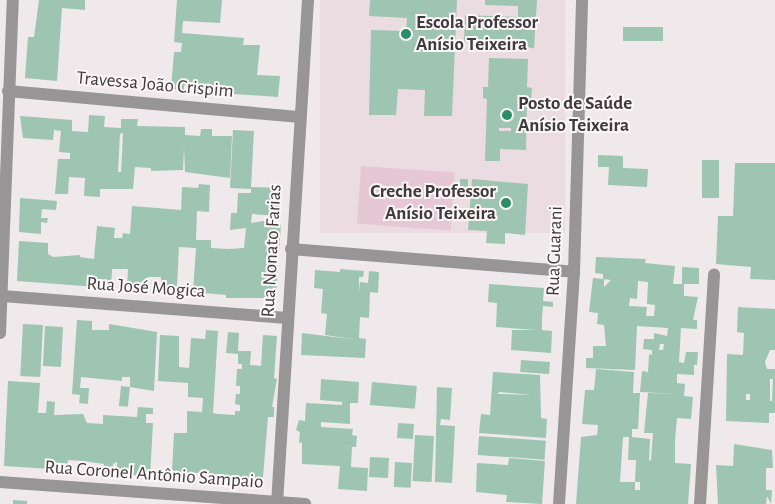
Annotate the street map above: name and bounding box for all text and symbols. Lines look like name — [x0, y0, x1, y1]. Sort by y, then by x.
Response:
place label: Escola Professor Anísio Teixeira — [416, 12, 538, 56]
marker: Escola Professor Anísio Teixeira — [400, 28, 412, 40]
street label: Travessa João Crispim — [75, 67, 235, 103]
place label: Posto de Saúde Anísio Teixeira — [518, 93, 632, 137]
marker: Posto de Saúde Anísio Teixeira — [500, 108, 514, 122]
place label: Creche Professor Anísio Teixeira — [370, 181, 496, 225]
street label: Rua Nonato Farias — [257, 184, 287, 318]
marker: Creche Professor Anísio Teixeira — [500, 197, 512, 209]
street label: Rua Guarani — [542, 206, 568, 296]
street label: Rua José Mogica — [86, 272, 206, 304]
street label: Rua Coronel Antônio Sampaio — [44, 456, 264, 494]

